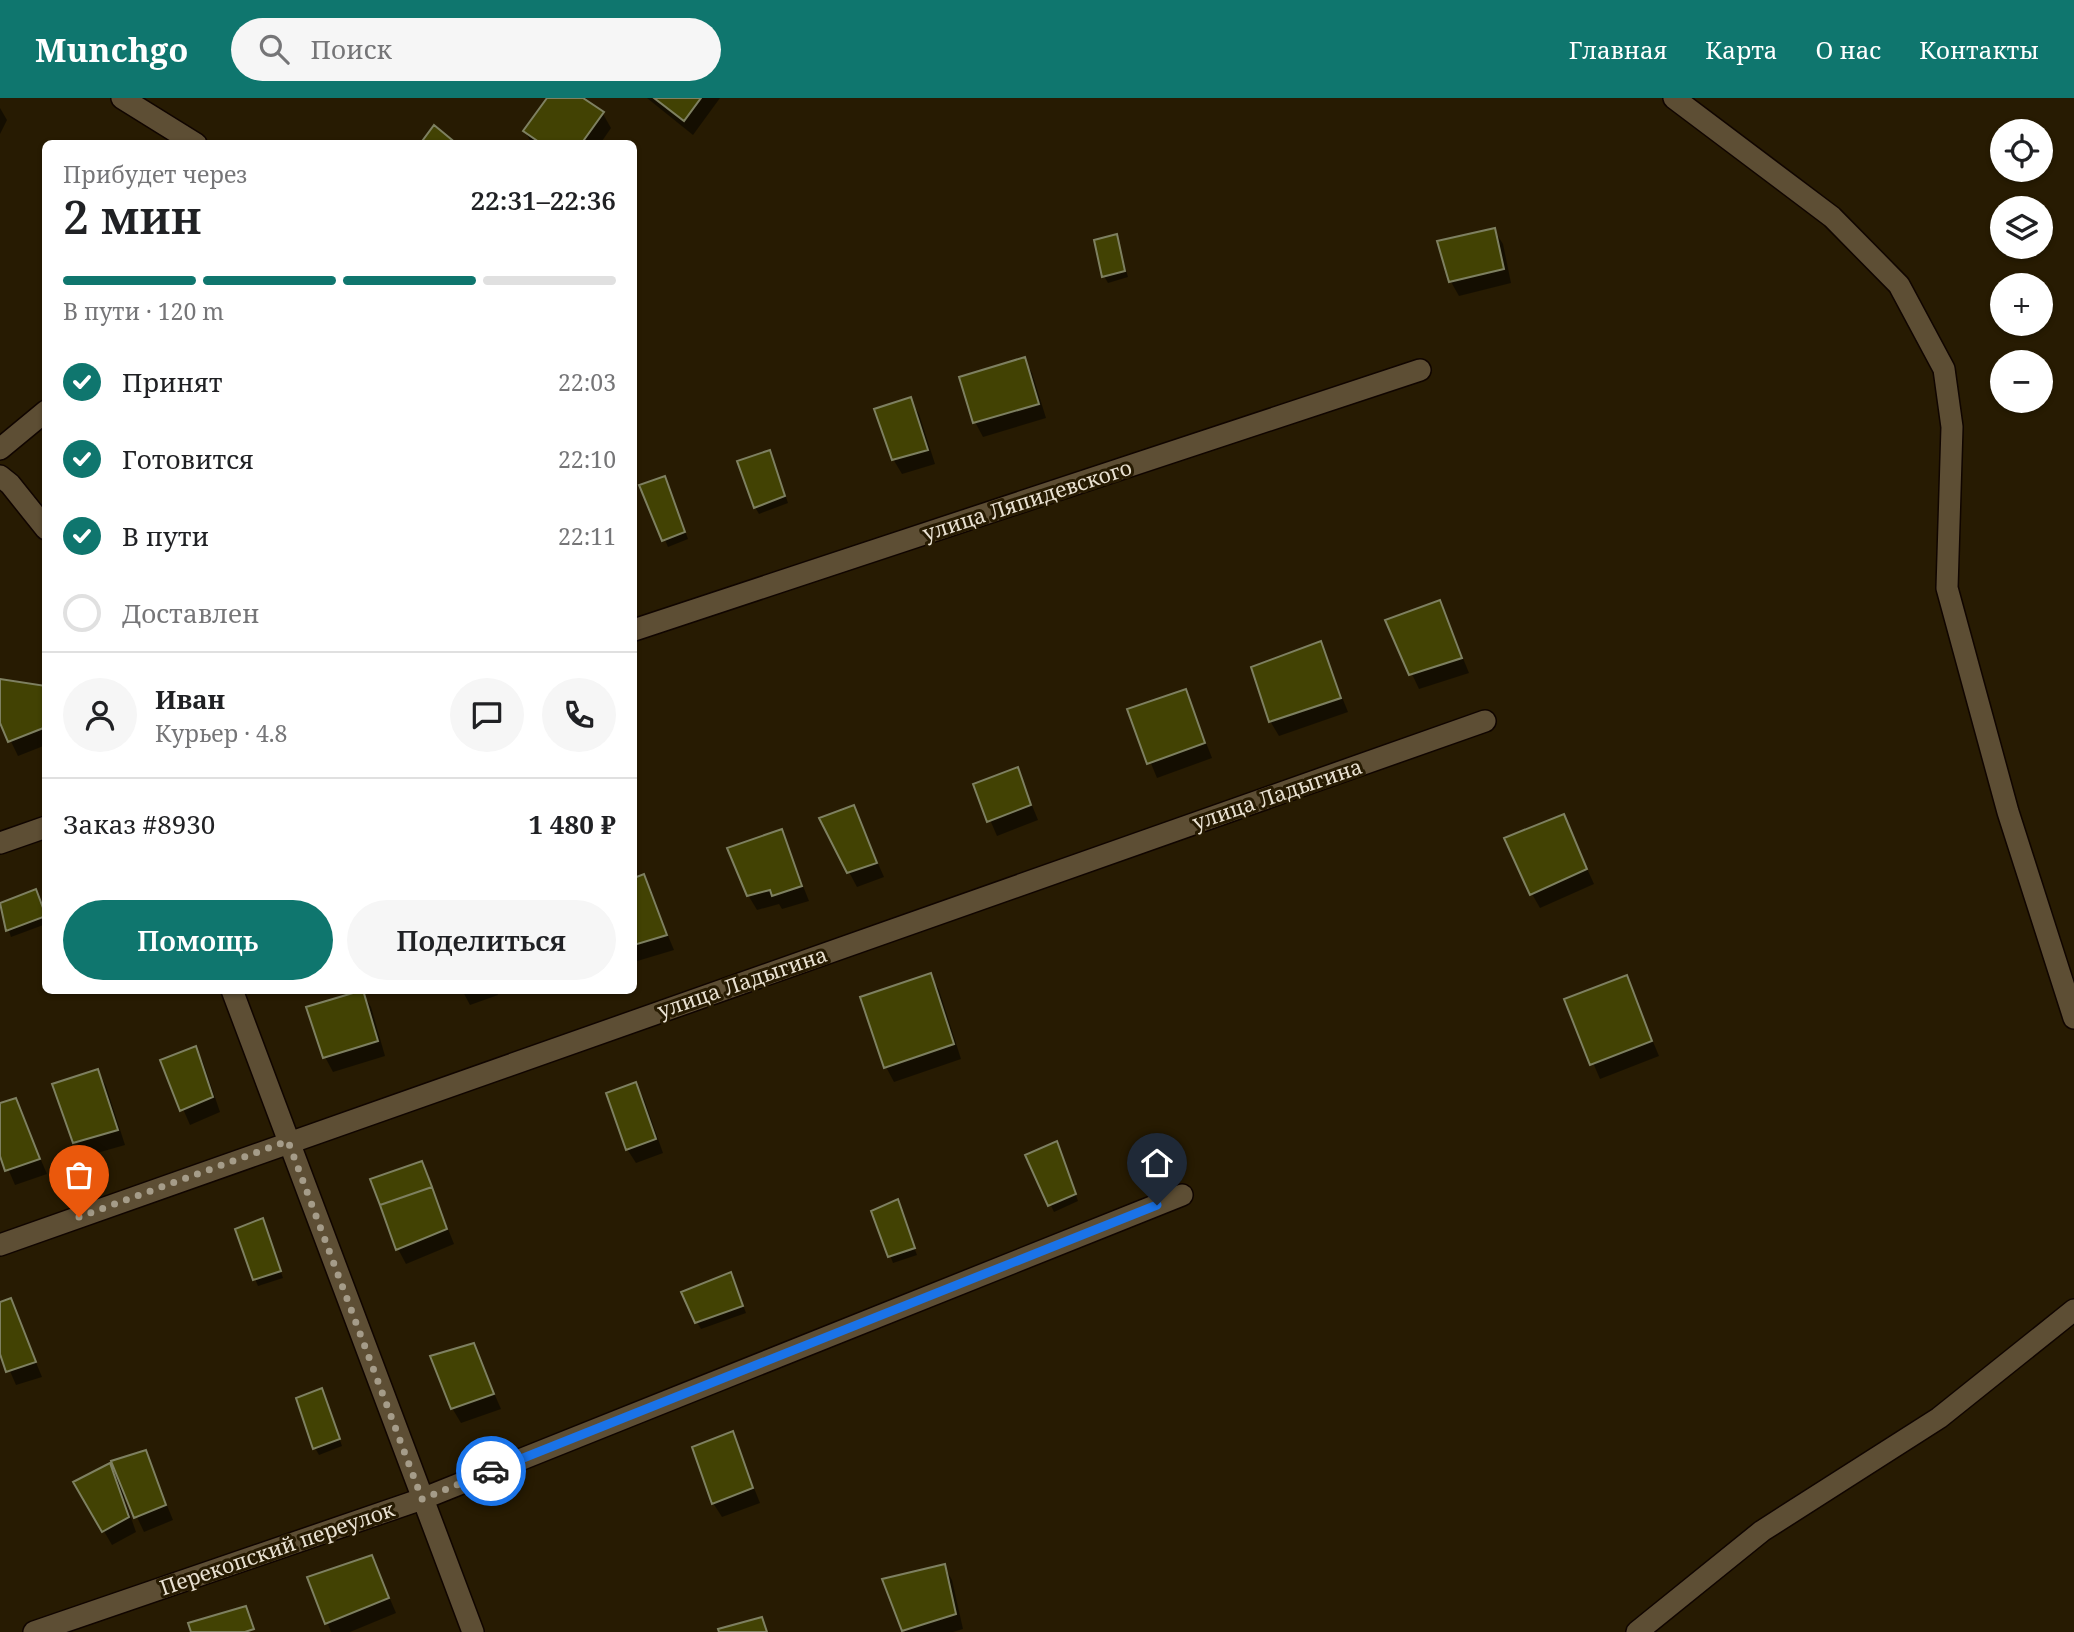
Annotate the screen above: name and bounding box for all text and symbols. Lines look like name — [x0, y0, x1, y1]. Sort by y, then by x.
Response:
search box — [231, 18, 721, 81]
text: Munchgo — [35, 27, 189, 72]
icon: search — [255, 30, 293, 68]
text: Поиск — [311, 31, 392, 67]
text: Главная — [1569, 33, 1667, 66]
text: Карта — [1705, 33, 1778, 66]
text: О нас — [1816, 33, 1881, 66]
text: Контакты — [1919, 33, 2039, 66]
map controls — [1990, 119, 2053, 413]
button: locate — [1990, 119, 2053, 182]
text: Прибудет через — [63, 158, 247, 190]
text: 22:31–22:36 — [470, 182, 616, 218]
text: 2 мин — [63, 185, 202, 247]
button: layers — [1990, 196, 2053, 259]
button: + — [1990, 273, 2053, 336]
text: В пути · 120 m — [63, 295, 224, 327]
button: − — [1990, 350, 2053, 413]
icon: check — [63, 363, 101, 401]
text: Принят — [122, 364, 223, 400]
text: 22:03 — [558, 366, 616, 398]
icon: check — [63, 440, 101, 478]
text: Готовится — [122, 441, 254, 477]
text: 22:10 — [558, 443, 616, 475]
street label: улица Ляпидевского — [919, 453, 1135, 547]
icon: check — [63, 517, 101, 555]
text: В пути — [122, 518, 209, 554]
text: 22:11 — [558, 520, 616, 552]
text: Доставлен — [122, 595, 259, 631]
button: person — [63, 678, 137, 752]
button: chat — [450, 678, 524, 752]
button: phone — [542, 678, 616, 752]
text: Иван — [155, 681, 225, 717]
text: Курьер · 4.8 — [155, 717, 287, 749]
street label: улица Ладыгина — [1188, 752, 1366, 836]
text: Заказ #8930 — [63, 806, 215, 842]
text: 1 480 ₽ — [528, 806, 616, 842]
button: Помощь — [63, 900, 333, 980]
button: Поделиться — [347, 900, 616, 980]
street label: улица Ладыгина — [653, 940, 831, 1024]
pin — [1127, 1133, 1187, 1205]
icon: home — [1138, 1144, 1176, 1182]
pin — [49, 1145, 109, 1217]
icon: bag — [60, 1156, 98, 1194]
courier — [456, 1436, 526, 1506]
icon: car — [472, 1452, 510, 1490]
street label: Перекопский переулок — [156, 1494, 399, 1601]

